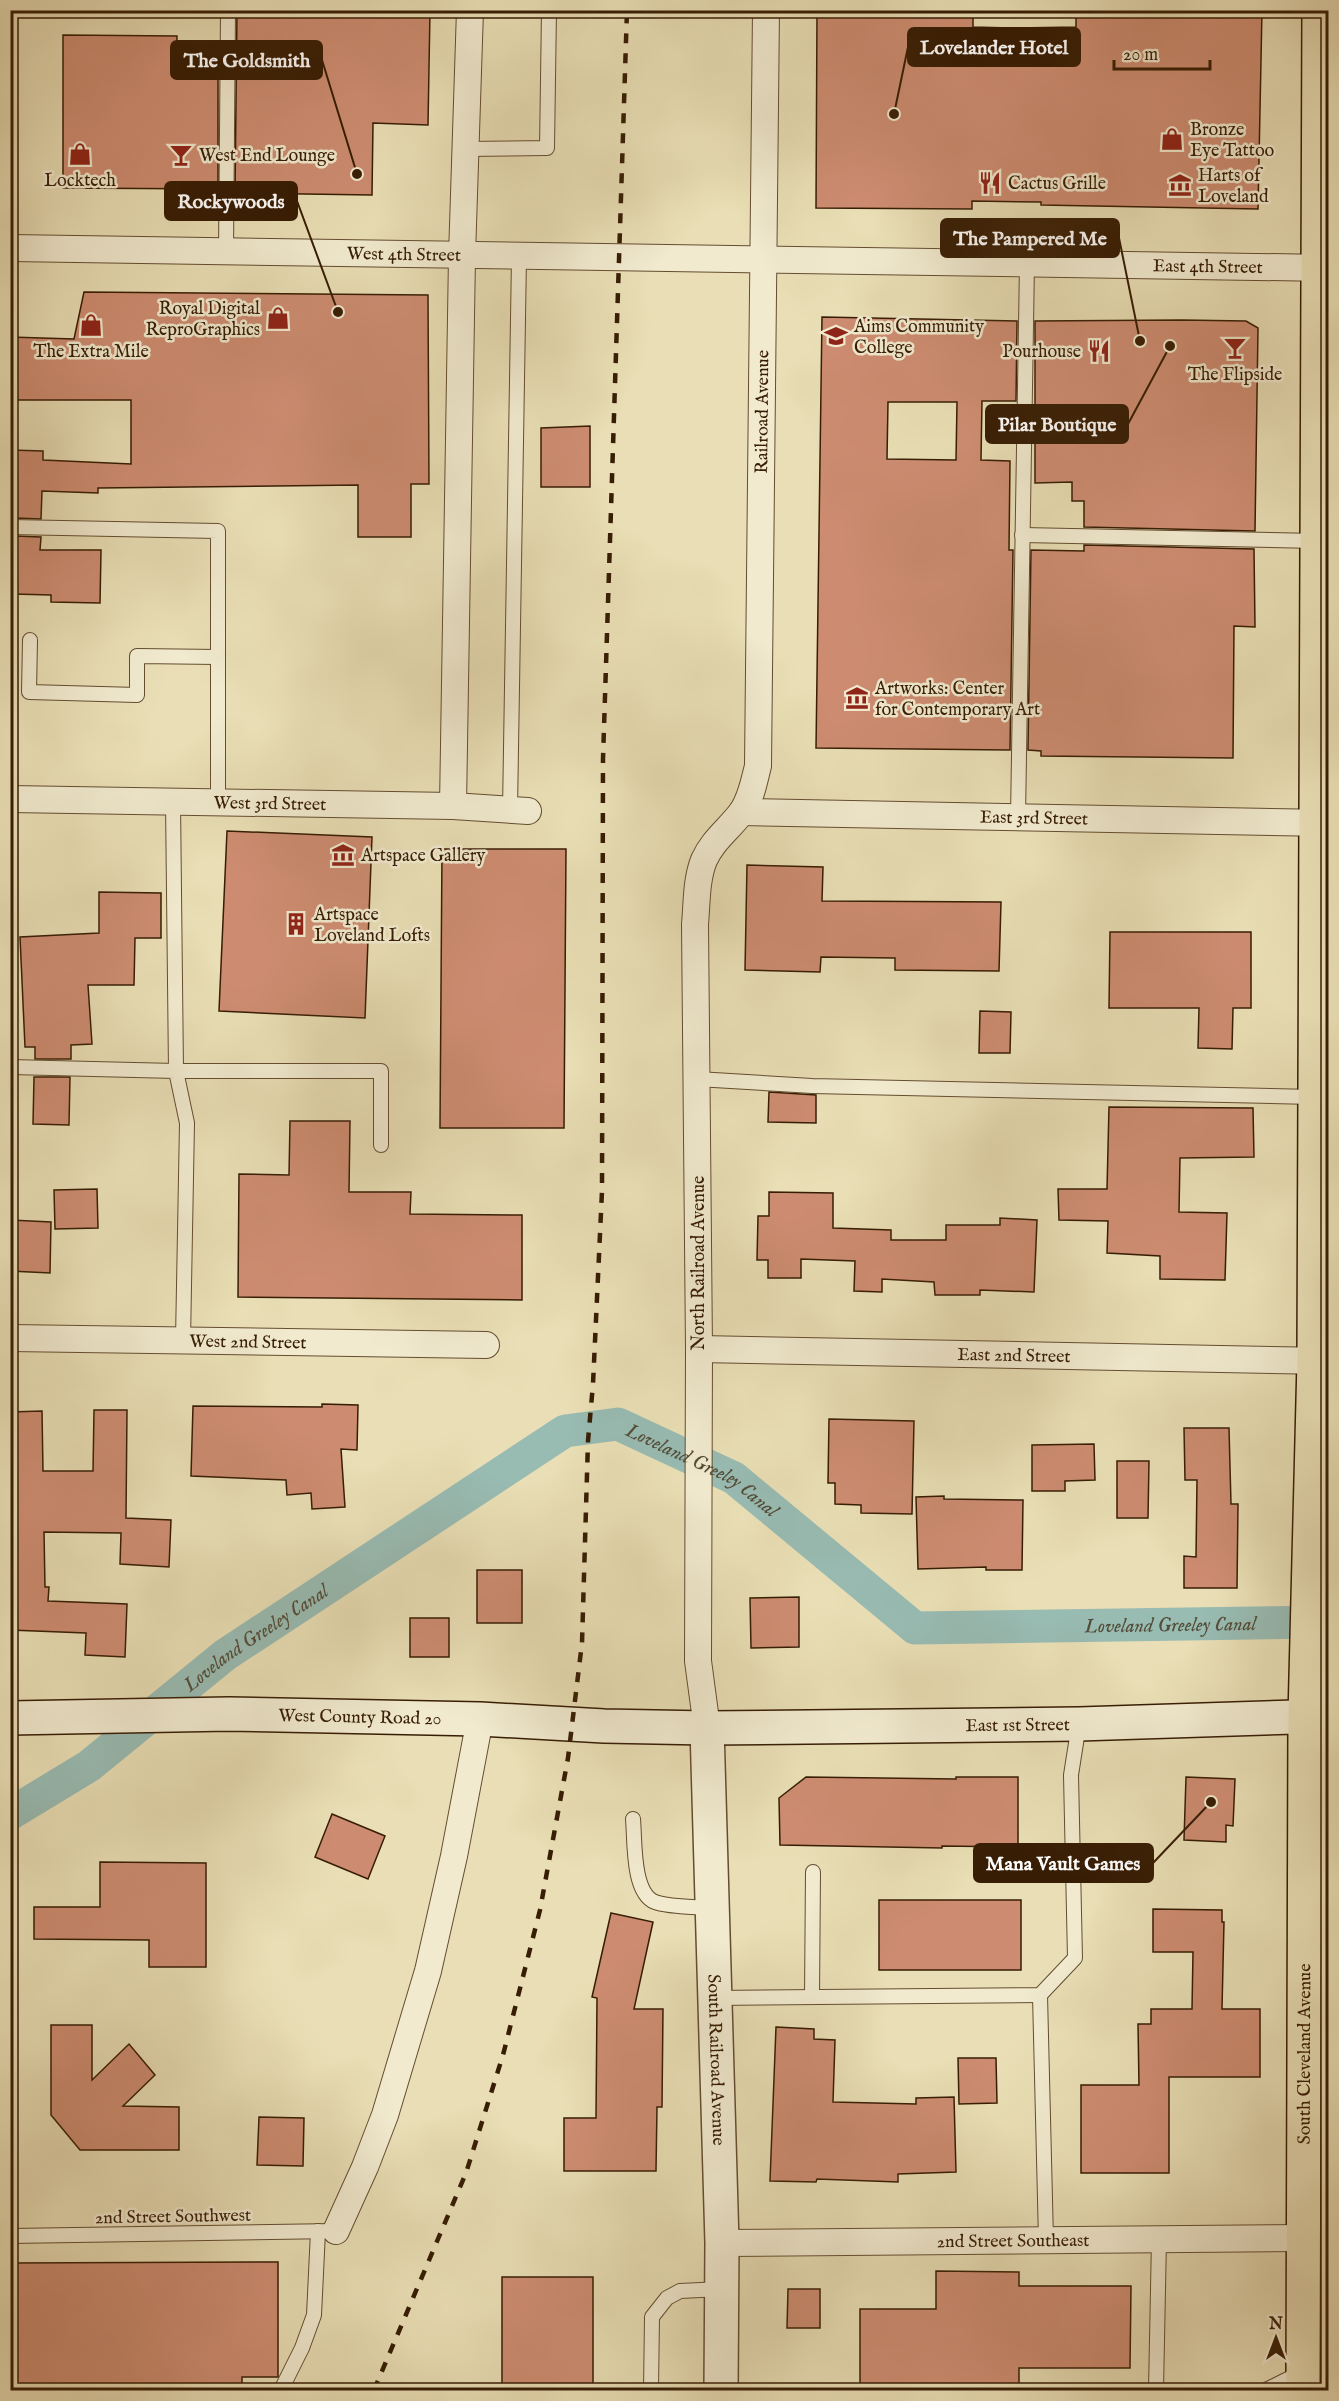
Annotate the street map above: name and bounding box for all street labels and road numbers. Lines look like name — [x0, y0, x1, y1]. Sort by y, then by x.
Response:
street label: West 4th Street — [347, 243, 461, 268]
street label: East 4th Street — [1153, 255, 1263, 280]
street label: Railroad Avenue — [751, 350, 775, 474]
street label: West 3rd Street — [213, 792, 326, 817]
street label: East 3rd Street — [980, 806, 1088, 831]
street label: North Railroad Avenue — [688, 1176, 711, 1350]
street label: West 2nd Street — [189, 1331, 307, 1355]
street label: East 2nd Street — [957, 1344, 1071, 1369]
street label: West County Road 20 — [278, 1705, 442, 1731]
street label: East 1st Street — [965, 1714, 1070, 1738]
street label: South Cleveland Avenue — [1294, 1963, 1317, 2145]
street label: South Railroad Avenue — [701, 1974, 729, 2146]
street label: 2nd Street Southwest — [95, 2205, 251, 2230]
street label: 2nd Street Southeast — [937, 2230, 1089, 2254]

